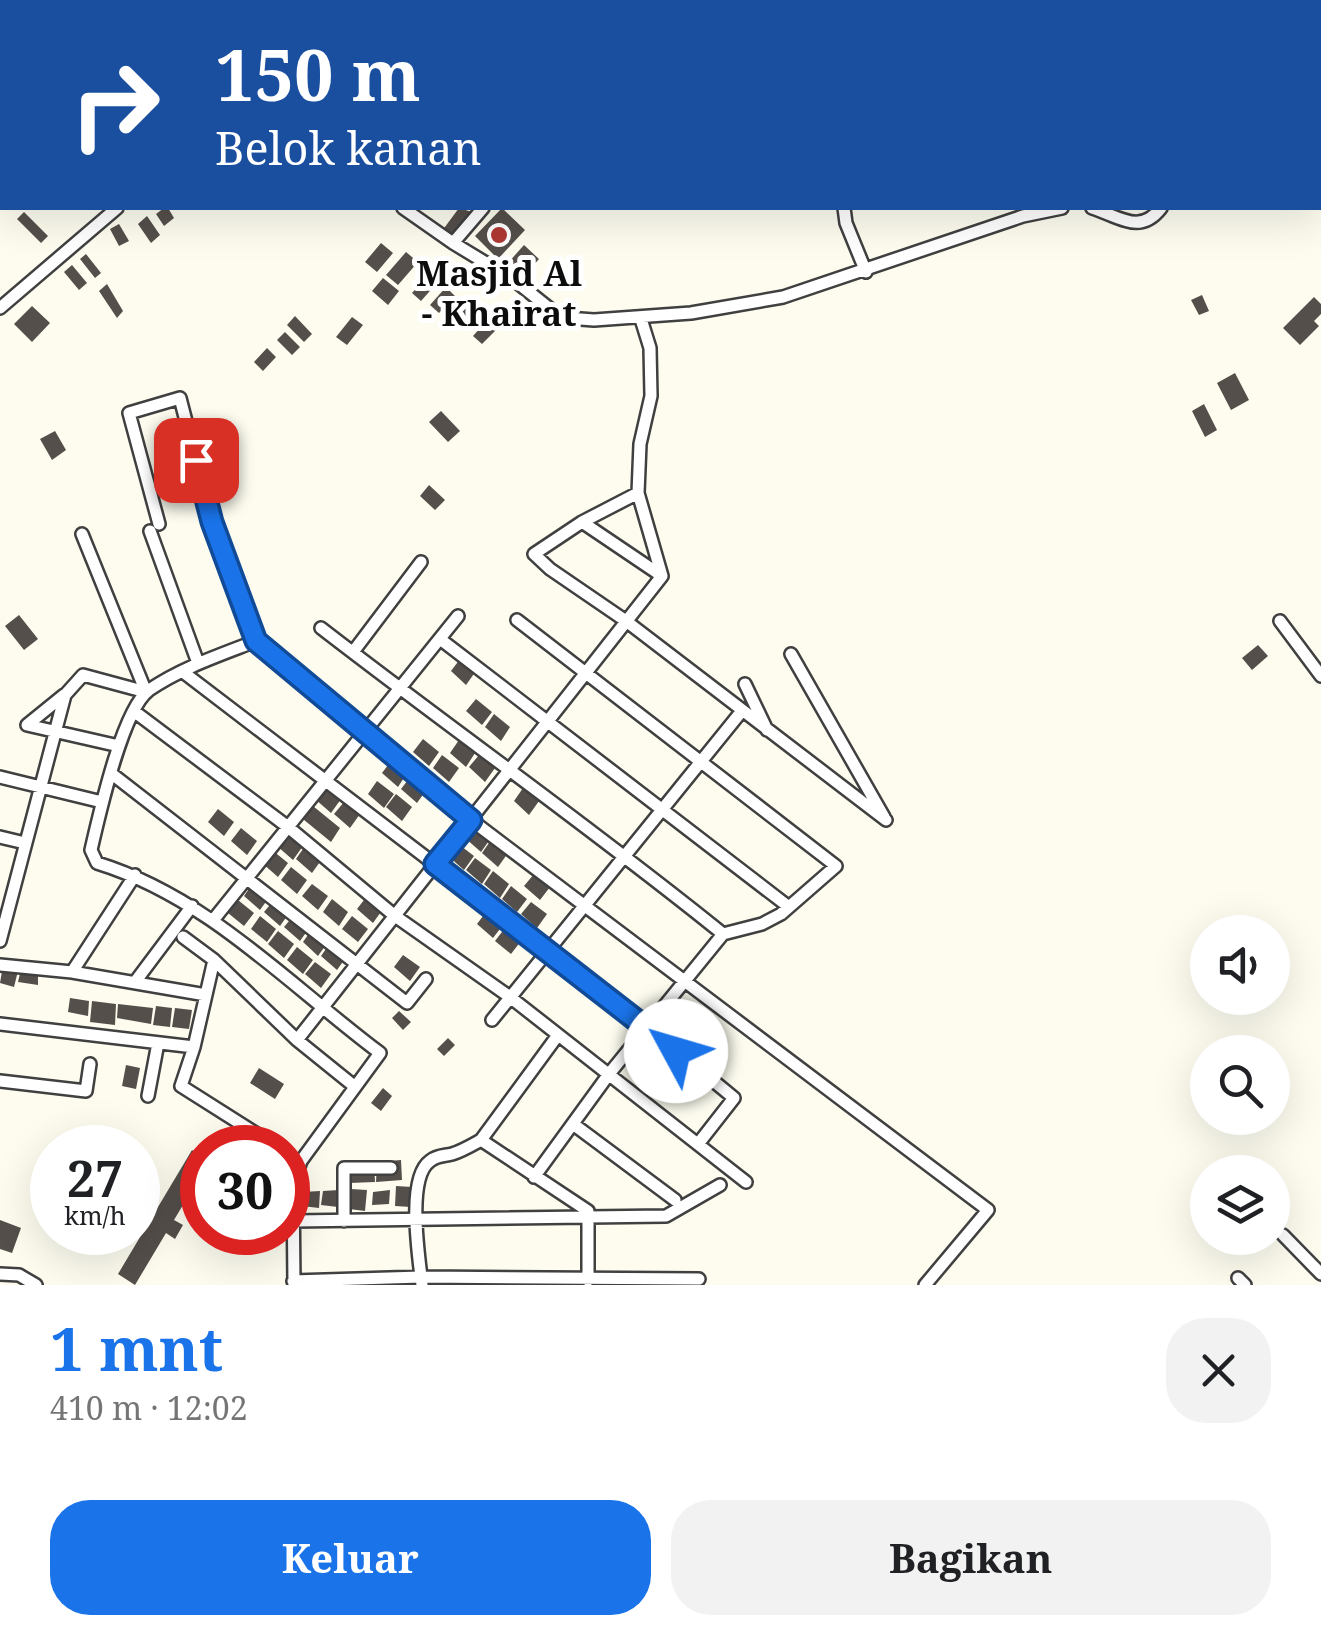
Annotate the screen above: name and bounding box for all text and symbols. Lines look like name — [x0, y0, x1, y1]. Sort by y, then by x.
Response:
text: 150 m — [215, 26, 421, 122]
icon: right — [50, 40, 180, 170]
text: Belok kanan — [215, 117, 482, 178]
marker: Masjid Al - Khairat — [488, 224, 510, 246]
place label: Masjid Al - Khairat — [416, 249, 582, 336]
pin — [154, 418, 239, 503]
icon: arrive — [169, 433, 224, 488]
map controls — [1190, 915, 1290, 1255]
button: sound — [1190, 915, 1290, 1015]
position arrow — [624, 999, 728, 1103]
button: search — [1190, 1035, 1290, 1135]
speed limit sign: 30 — [180, 1125, 310, 1255]
text: 27 — [67, 1144, 123, 1212]
button: layers — [1190, 1155, 1290, 1255]
text: km/h — [64, 1198, 126, 1232]
text: 1 mnt — [50, 1307, 223, 1389]
button: close — [1166, 1318, 1271, 1423]
text: 410 m · 12:02 — [50, 1386, 248, 1429]
button: Keluar — [50, 1500, 651, 1615]
button: Bagikan — [671, 1500, 1271, 1615]

